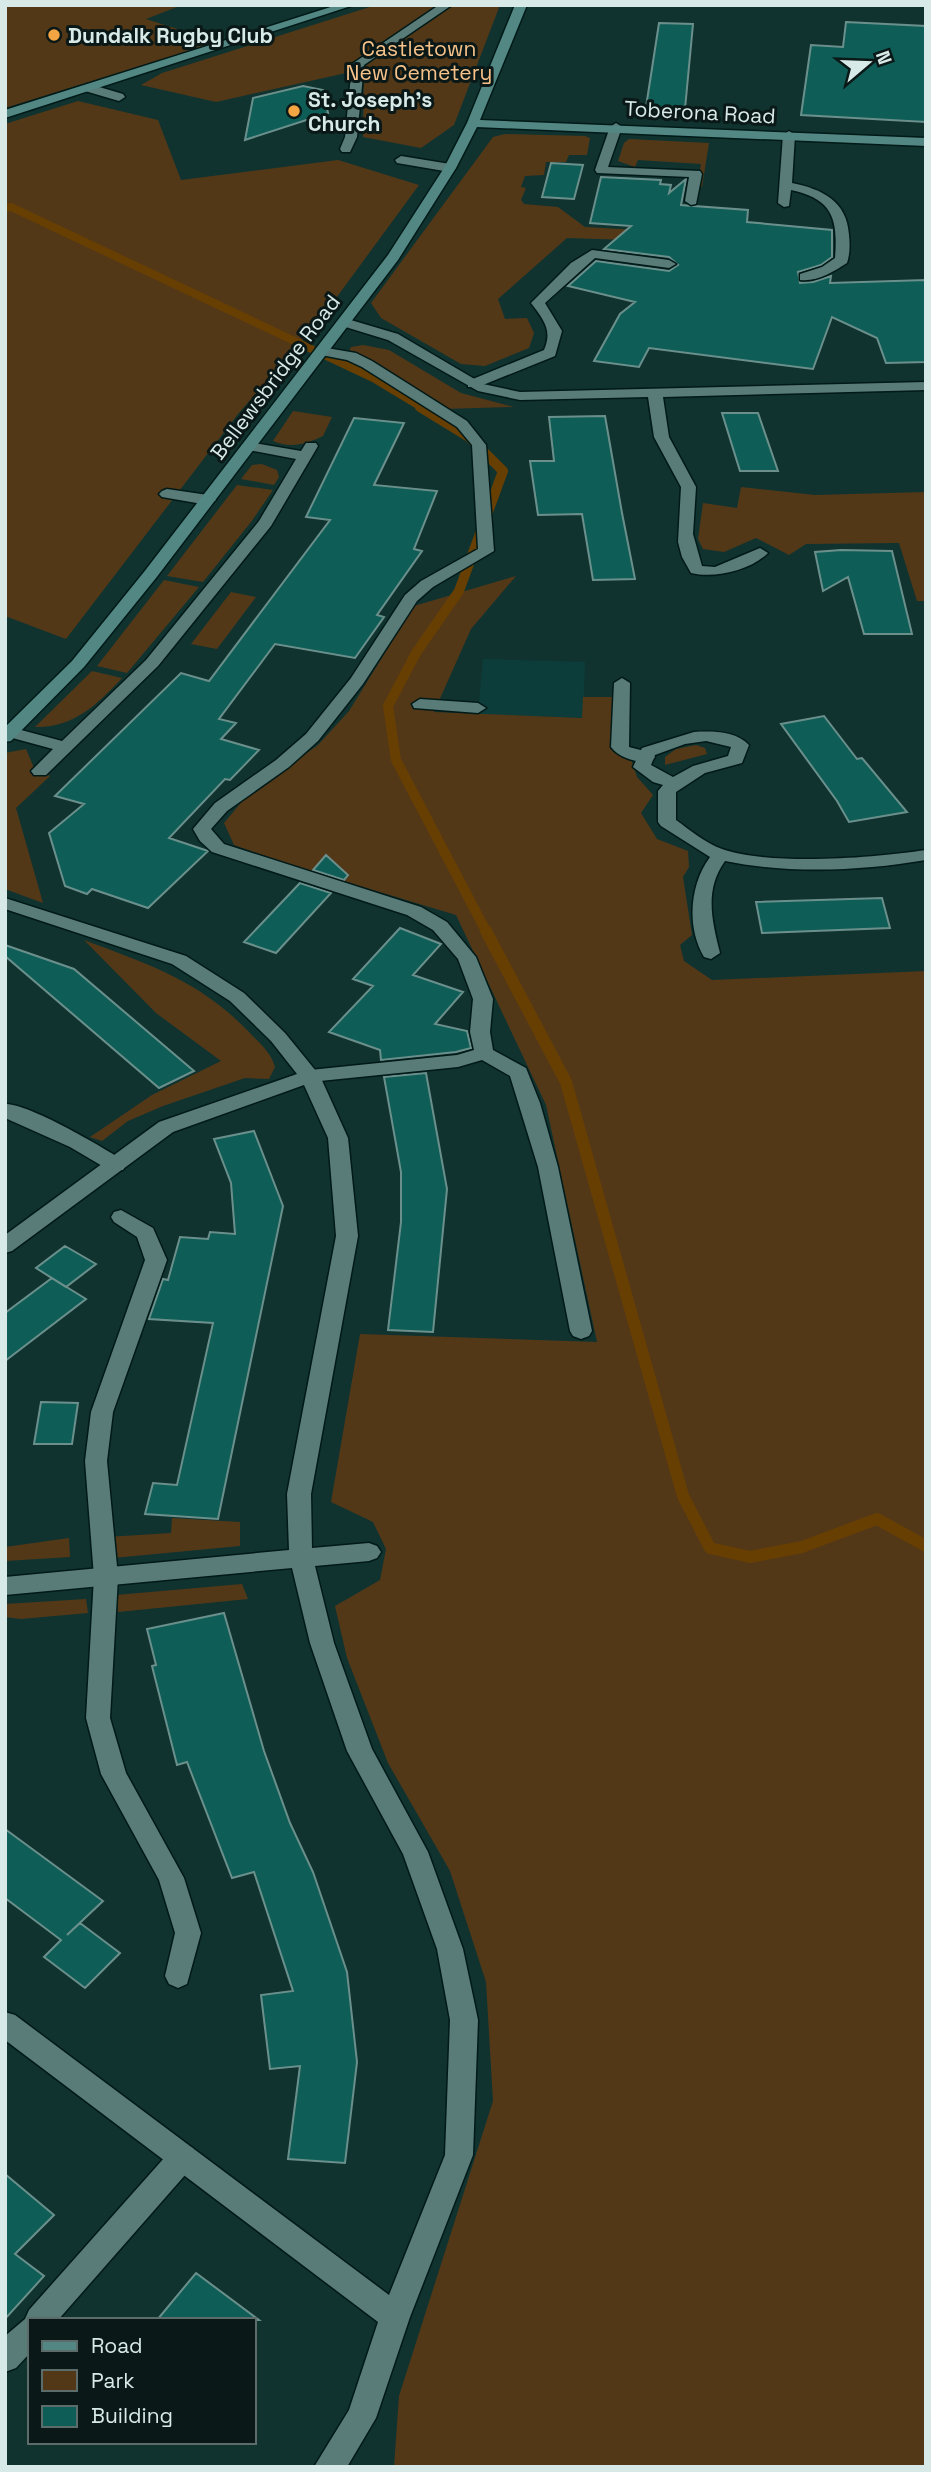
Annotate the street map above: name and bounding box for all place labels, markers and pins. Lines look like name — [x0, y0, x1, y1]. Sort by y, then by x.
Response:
place label: Dundalk Rugby Club — [68, 22, 273, 49]
marker: Dundalk Rugby Club — [46, 27, 62, 43]
place label: St. Joseph's Church — [308, 86, 432, 137]
marker: St. Joseph's Church — [286, 103, 302, 119]

